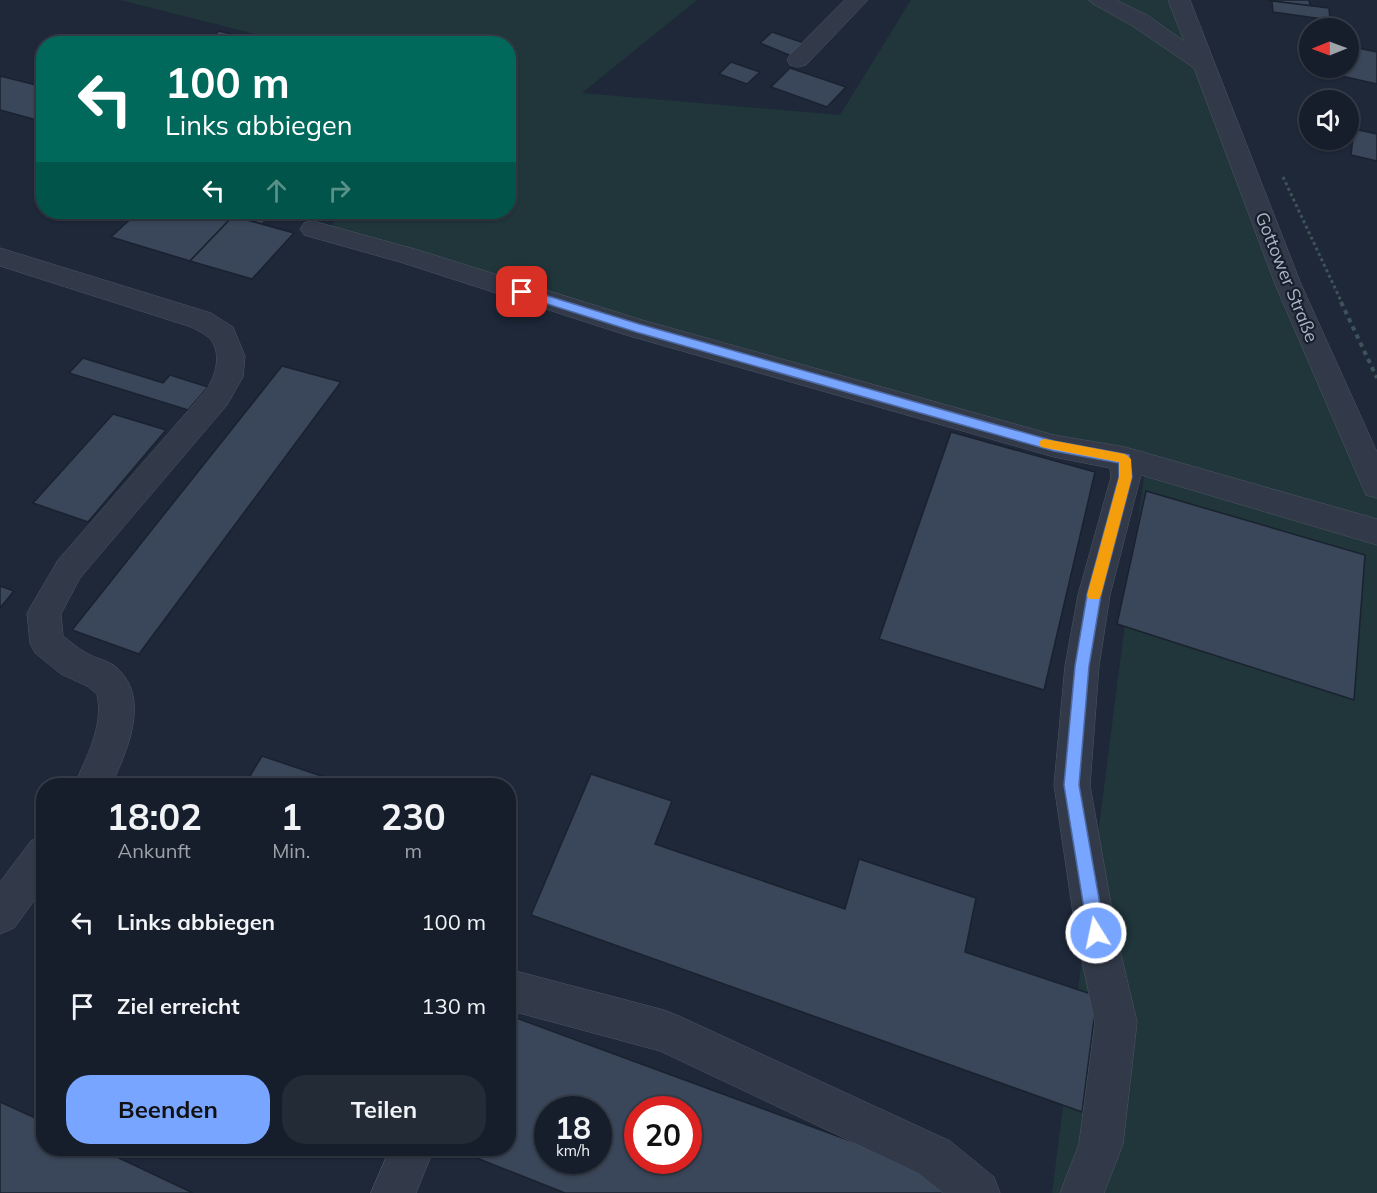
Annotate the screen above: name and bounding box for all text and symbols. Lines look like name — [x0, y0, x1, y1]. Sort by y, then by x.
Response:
north arrow — [1299, 18, 1359, 78]
map controls — [1299, 18, 1359, 150]
text: 100 m — [165, 56, 290, 109]
icon: left — [66, 60, 144, 138]
button: sound — [1299, 90, 1359, 150]
text: Links abbiegen — [165, 108, 353, 142]
icon: left — [197, 174, 230, 207]
icon: ahead — [260, 174, 293, 207]
icon: right — [323, 174, 356, 207]
street label: Gottower Straße — [1250, 209, 1324, 345]
pin — [496, 266, 547, 317]
icon: arrive — [505, 275, 538, 308]
text: 18:02 — [106, 794, 202, 839]
text: 1 — [280, 794, 302, 839]
text: 230 — [381, 794, 446, 839]
text: Ankunft — [117, 838, 191, 863]
text: Min. — [272, 838, 310, 863]
text: m — [404, 838, 422, 863]
position arrow — [1064, 901, 1128, 965]
icon: left — [66, 906, 99, 939]
text: Links abbiegen — [117, 908, 275, 936]
text: 100 m — [421, 908, 486, 936]
icon: arrive — [66, 990, 99, 1023]
text: Ziel erreicht — [117, 992, 240, 1020]
text: 130 m — [421, 992, 486, 1020]
button: Beenden — [66, 1075, 270, 1144]
button: Teilen — [282, 1075, 486, 1144]
speed limit sign: 20 — [624, 1096, 702, 1174]
text: 18 — [555, 1109, 591, 1147]
text: km/h — [556, 1141, 590, 1160]

